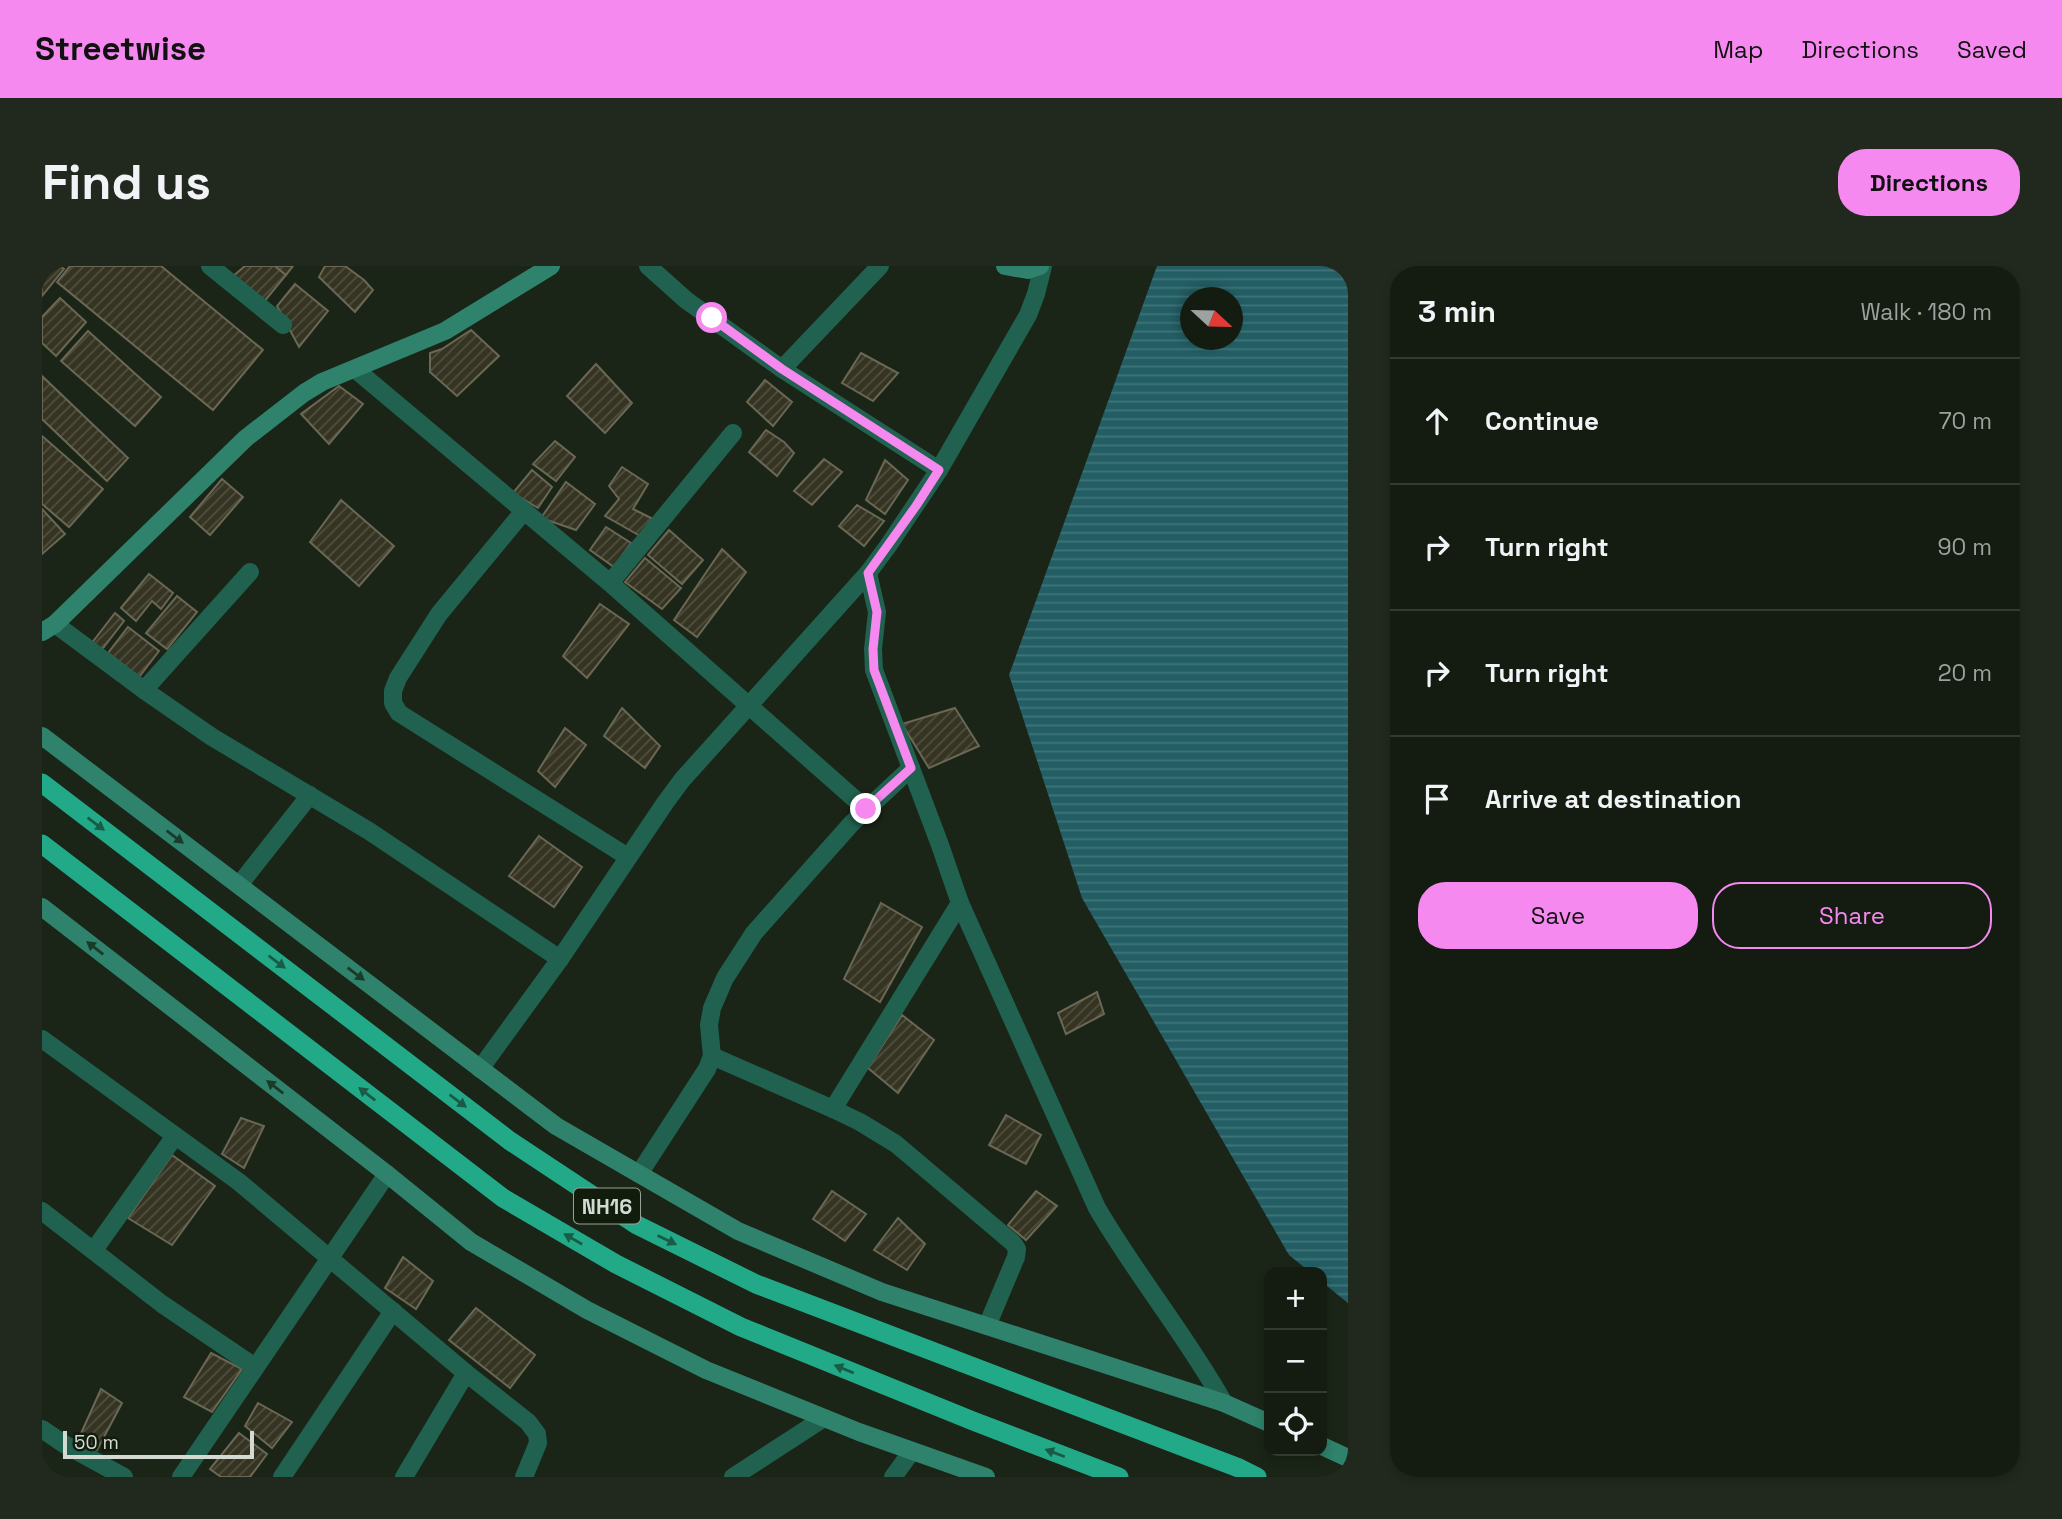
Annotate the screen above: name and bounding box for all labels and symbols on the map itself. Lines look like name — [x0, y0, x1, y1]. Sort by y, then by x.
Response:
north arrow — [1180, 287, 1243, 350]
route start — [696, 302, 727, 333]
route end — [850, 793, 881, 824]
one-way arrow — [87, 817, 105, 831]
one-way arrow — [165, 829, 183, 844]
one-way arrow — [86, 940, 104, 955]
one-way arrow — [268, 955, 286, 969]
one-way arrow — [346, 967, 365, 981]
one-way arrow — [266, 1079, 284, 1094]
one-way arrow — [359, 1086, 377, 1101]
one-way arrow — [448, 1093, 466, 1108]
road number: NH16 — [574, 1188, 640, 1224]
one-way arrow — [563, 1233, 582, 1245]
one-way arrow — [657, 1235, 677, 1246]
one-way arrow — [833, 1363, 854, 1374]
scale bar — [63, 1428, 254, 1460]
one-way arrow — [1045, 1447, 1066, 1458]

